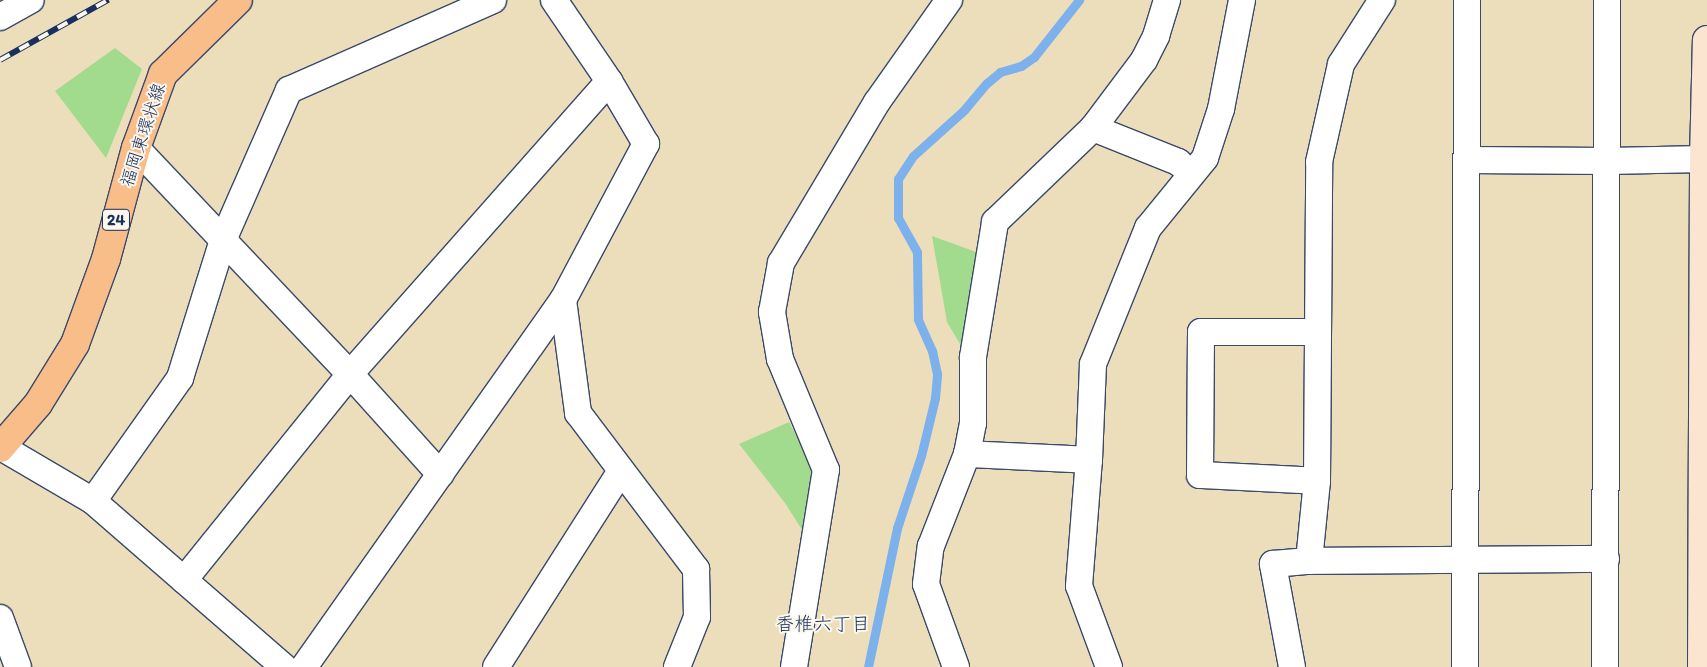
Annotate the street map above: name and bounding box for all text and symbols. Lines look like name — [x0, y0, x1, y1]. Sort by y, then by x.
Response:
street label: 福岡東環状線 — [116, 80, 170, 190]
road number: 24 — [101, 206, 131, 234]
district label: 香椎六丁目 — [776, 613, 870, 635]

